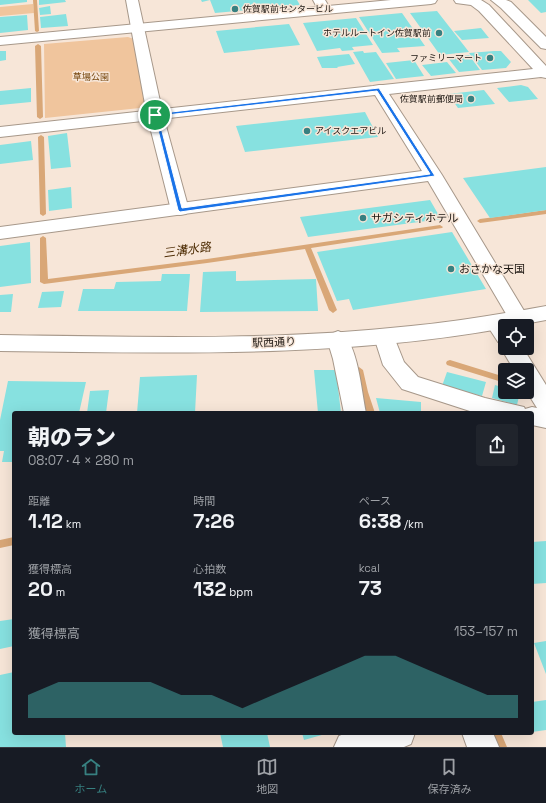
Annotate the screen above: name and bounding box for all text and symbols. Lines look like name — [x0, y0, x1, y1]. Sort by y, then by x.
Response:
place label: 佐賀駅前センタービル — [242, 3, 333, 15]
marker: 佐賀駅前センタービル — [230, 4, 240, 14]
place label: ホテルルートイン佐賀駅前 — [323, 27, 431, 39]
marker: ホテルルートイン佐賀駅前 — [434, 28, 444, 38]
place label: ファミリーマート — [410, 52, 482, 64]
marker: ファミリーマート — [485, 53, 495, 63]
park label: 草場公園 — [73, 71, 109, 83]
place label: 佐賀駅前郵便局 — [399, 93, 463, 105]
marker: 佐賀駅前郵便局 — [466, 94, 476, 104]
pin — [138, 98, 172, 132]
icon: arrive — [144, 104, 166, 126]
place label: アイスクエアビル — [315, 125, 386, 137]
marker: アイスクエアビル — [302, 126, 312, 136]
place label: サガシティホテル — [371, 211, 458, 225]
marker: サガシティホテル — [358, 213, 368, 223]
water label: 三溝水路 — [162, 239, 213, 261]
place label: おさかな天国 — [459, 262, 525, 276]
marker: おさかな天国 — [446, 264, 456, 274]
map controls — [498, 319, 534, 399]
button: locate — [498, 319, 534, 355]
street label: 駅西通り — [252, 334, 296, 350]
button: layers — [498, 363, 534, 399]
text: 朝のラン — [28, 423, 116, 451]
button: share — [476, 424, 518, 466]
text: 08:07 · 4 × 280 m — [28, 452, 134, 469]
text: 距離 — [28, 494, 50, 508]
text: 時間 — [193, 494, 215, 508]
text: ペース — [359, 494, 391, 508]
text: 1.12 — [28, 508, 63, 534]
text: 7:26 — [193, 508, 235, 534]
text: 6:38 — [359, 508, 401, 534]
text: km — [63, 517, 81, 531]
text: /km — [401, 517, 423, 531]
text: kcal — [359, 561, 380, 575]
text: 獲得標高 — [28, 562, 72, 576]
text: 心拍数 — [193, 562, 226, 576]
text: 73 — [359, 575, 382, 601]
text: 20 — [28, 576, 53, 602]
text: 132 — [193, 576, 226, 602]
text: m — [53, 585, 65, 599]
text: bpm — [226, 585, 253, 599]
text: 153–157 m — [454, 623, 518, 640]
text: 獲得標高 — [28, 625, 80, 642]
tab: ホーム — [75, 756, 107, 796]
tab: 地図 — [256, 756, 278, 796]
tab: 保存済み — [427, 756, 471, 796]

